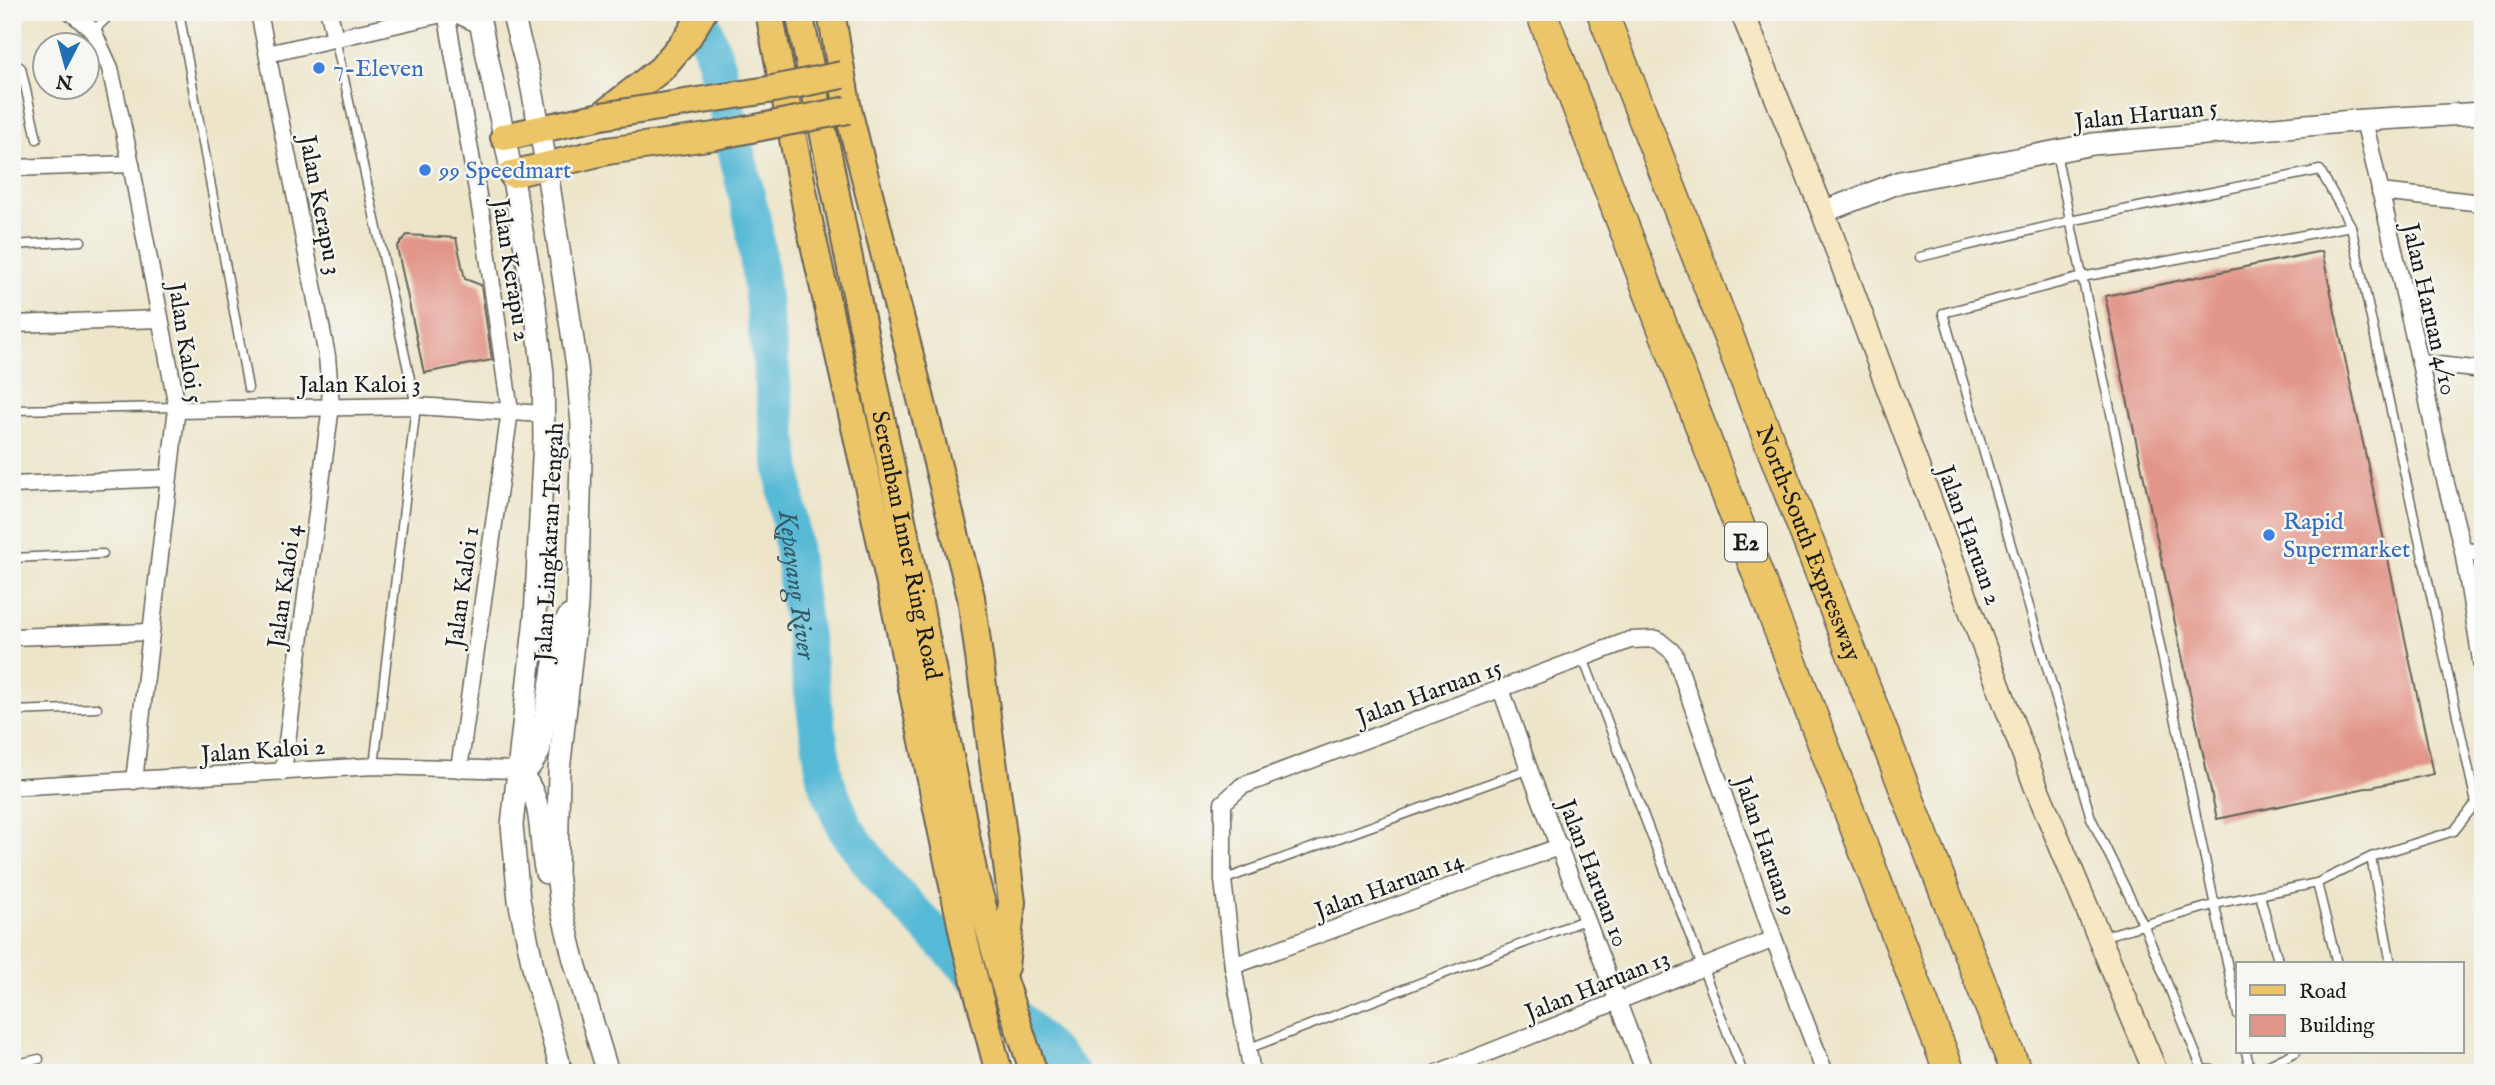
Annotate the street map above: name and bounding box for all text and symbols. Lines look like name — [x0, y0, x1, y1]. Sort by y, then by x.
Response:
north arrow — [32, 32, 102, 102]
place label: 7-Eleven — [333, 54, 424, 85]
marker: 7-Eleven — [311, 60, 327, 76]
text: N — [54, 68, 75, 94]
street label: Jalan Haruan 5 — [2070, 93, 2220, 139]
street label: Jalan Kerapu 3 — [290, 130, 348, 278]
place label: 99 Speedmart — [438, 156, 571, 187]
marker: 99 Speedmart — [417, 162, 433, 178]
street label: Jalan Kerapu 2 — [483, 194, 537, 344]
street label: Jalan Haruan 4/10 — [2393, 217, 2463, 398]
street label: Jalan Kaloi 5 — [159, 278, 209, 406]
street label: Jalan Kaloi 3 — [296, 370, 421, 401]
street label: Seremban Inner Ring Road — [863, 408, 948, 683]
street label: Jalan Lingkaran Tengah — [529, 421, 572, 666]
street label: North–South Expressway — [1748, 421, 1868, 666]
street label: Jalan Haruan 2 — [1928, 459, 2008, 610]
place label: Rapid Supermarket — [2283, 507, 2410, 566]
water label: Kepayang River — [770, 508, 823, 663]
street label: Jalan Kaloi 4 — [261, 522, 310, 653]
road number: E2 — [1725, 522, 1767, 562]
street label: Jalan Kaloi 1 — [439, 525, 487, 653]
marker: Rapid Supermarket — [2261, 527, 2277, 543]
street label: Jalan Haruan 15 — [1350, 653, 1507, 735]
street label: Jalan Kaloi 2 — [197, 732, 326, 772]
street label: Jalan Haruan 9 — [1725, 770, 1803, 920]
street label: Jalan Haruan 10 — [1549, 792, 1635, 952]
street label: Jalan Haruan 14 — [1308, 845, 1468, 929]
street label: Jalan Haruan 13 — [1518, 943, 1674, 1031]
legend — [2236, 962, 2464, 1054]
text: Road — [2299, 979, 2347, 1006]
text: Building — [2299, 1013, 2375, 1040]

